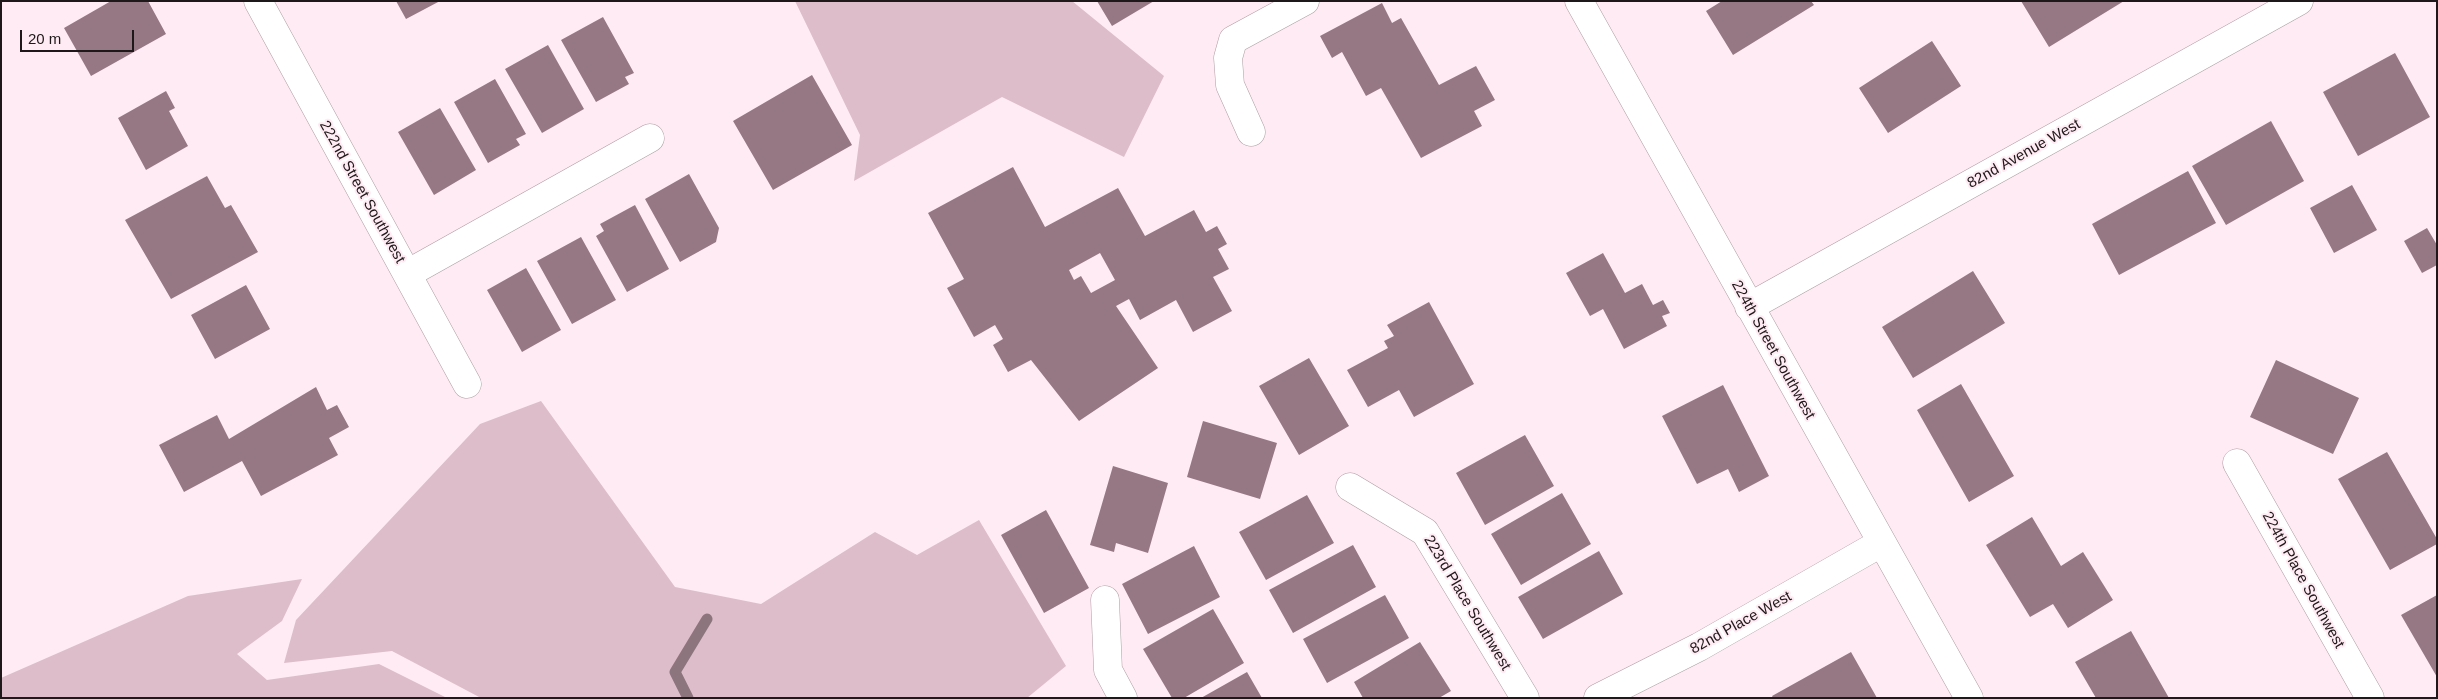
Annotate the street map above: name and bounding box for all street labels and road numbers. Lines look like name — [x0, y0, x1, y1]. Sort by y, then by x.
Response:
street label: 82nd Avenue West — [1964, 116, 2084, 192]
street label: 222nd Street Southwest — [315, 118, 409, 266]
street label: 224th Street Southwest — [1727, 277, 1819, 423]
street label: 224th Place Southwest — [2258, 509, 2348, 651]
street label: 223rd Place Southwest — [1420, 532, 1514, 674]
street label: 82nd Place West — [1687, 588, 1795, 658]

